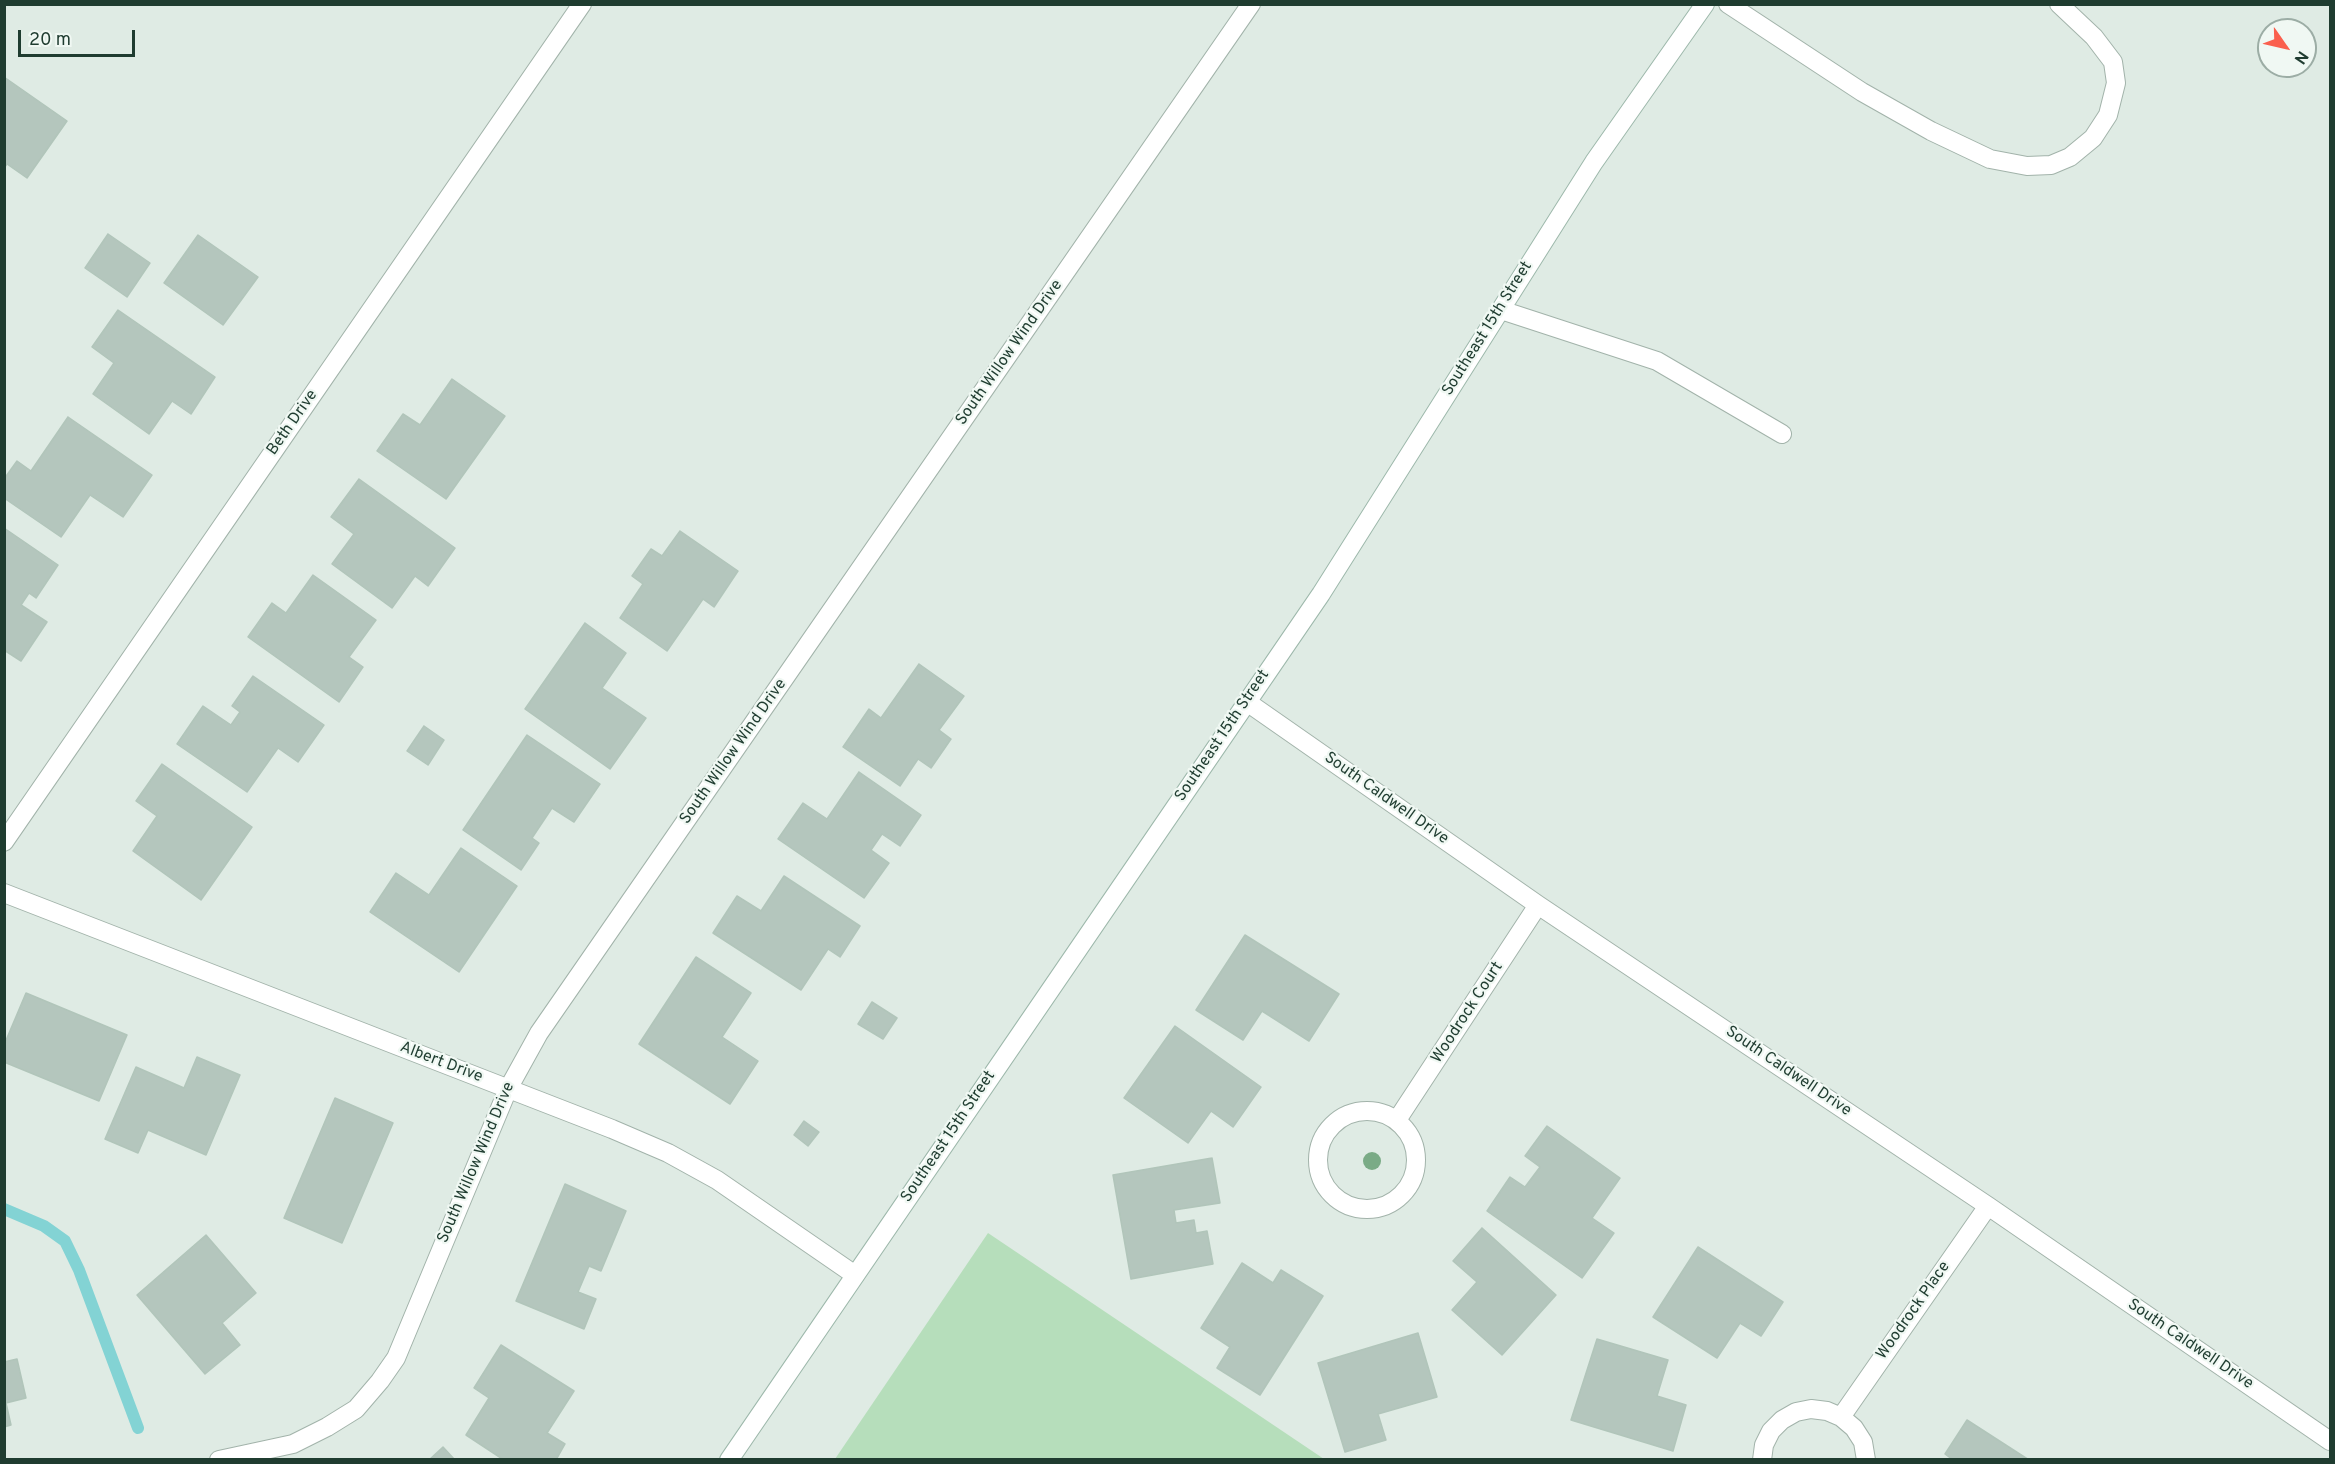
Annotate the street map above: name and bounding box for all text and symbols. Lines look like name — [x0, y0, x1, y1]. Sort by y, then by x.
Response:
scale bar — [21, 18, 138, 56]
north arrow — [2257, 18, 2317, 78]
text: 20 m — [29, 29, 71, 52]
text: N — [2289, 47, 2312, 67]
street label: Southeast 15th Street — [1439, 258, 1537, 400]
street label: South Willow Wind Drive — [953, 277, 1067, 429]
street label: Beth Drive — [263, 387, 323, 459]
street label: Southeast 15th Street — [1172, 666, 1274, 806]
street label: South Willow Wind Drive — [677, 676, 791, 828]
street label: South Caldwell Drive — [1320, 749, 1452, 849]
street label: Woodrock Court — [1428, 959, 1508, 1067]
street label: South Caldwell Drive — [1721, 1023, 1855, 1121]
street label: Albert Drive — [397, 1038, 485, 1088]
street label: Southeast 15th Street — [898, 1067, 1000, 1207]
street label: South Willow Wind Drive — [434, 1080, 520, 1246]
street label: Woodrock Place — [1873, 1258, 1955, 1364]
street label: South Caldwell Drive — [2123, 1296, 2257, 1394]

